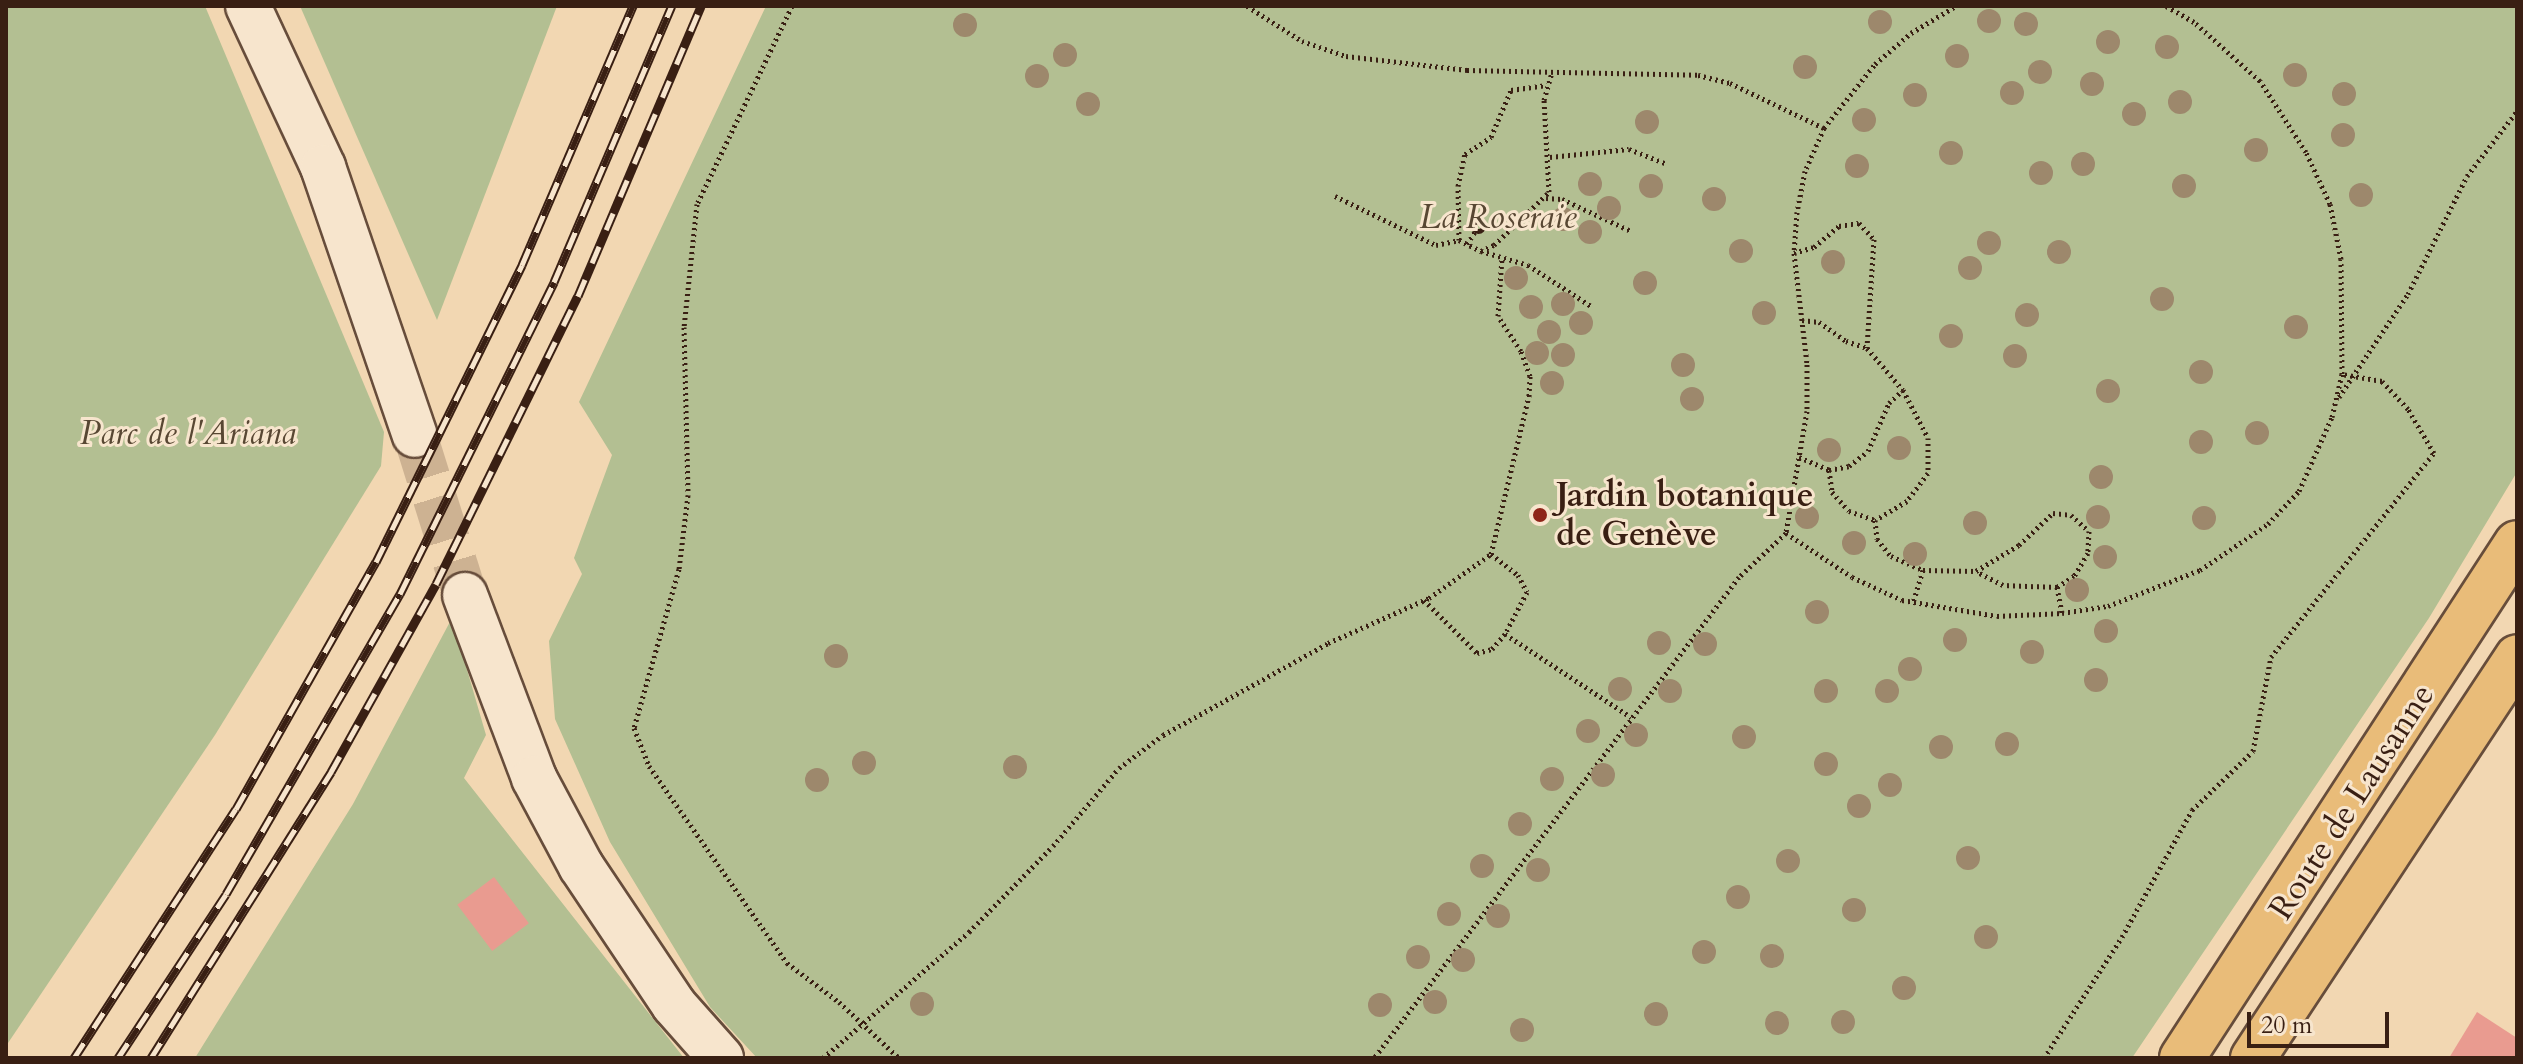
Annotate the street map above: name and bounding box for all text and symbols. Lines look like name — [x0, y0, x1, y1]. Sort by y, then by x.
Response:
park label: La Roseraie — [1419, 198, 1577, 238]
park label: Parc de l'Ariana — [80, 414, 296, 454]
place label: Jardin botanique de Genève — [1556, 475, 1814, 554]
marker: Jardin botanique de Genève — [1531, 506, 1549, 524]
street label: Route de Lausanne — [2261, 677, 2443, 927]
scale bar — [2251, 996, 2393, 1046]
text: 20 m — [2261, 1009, 2312, 1042]

